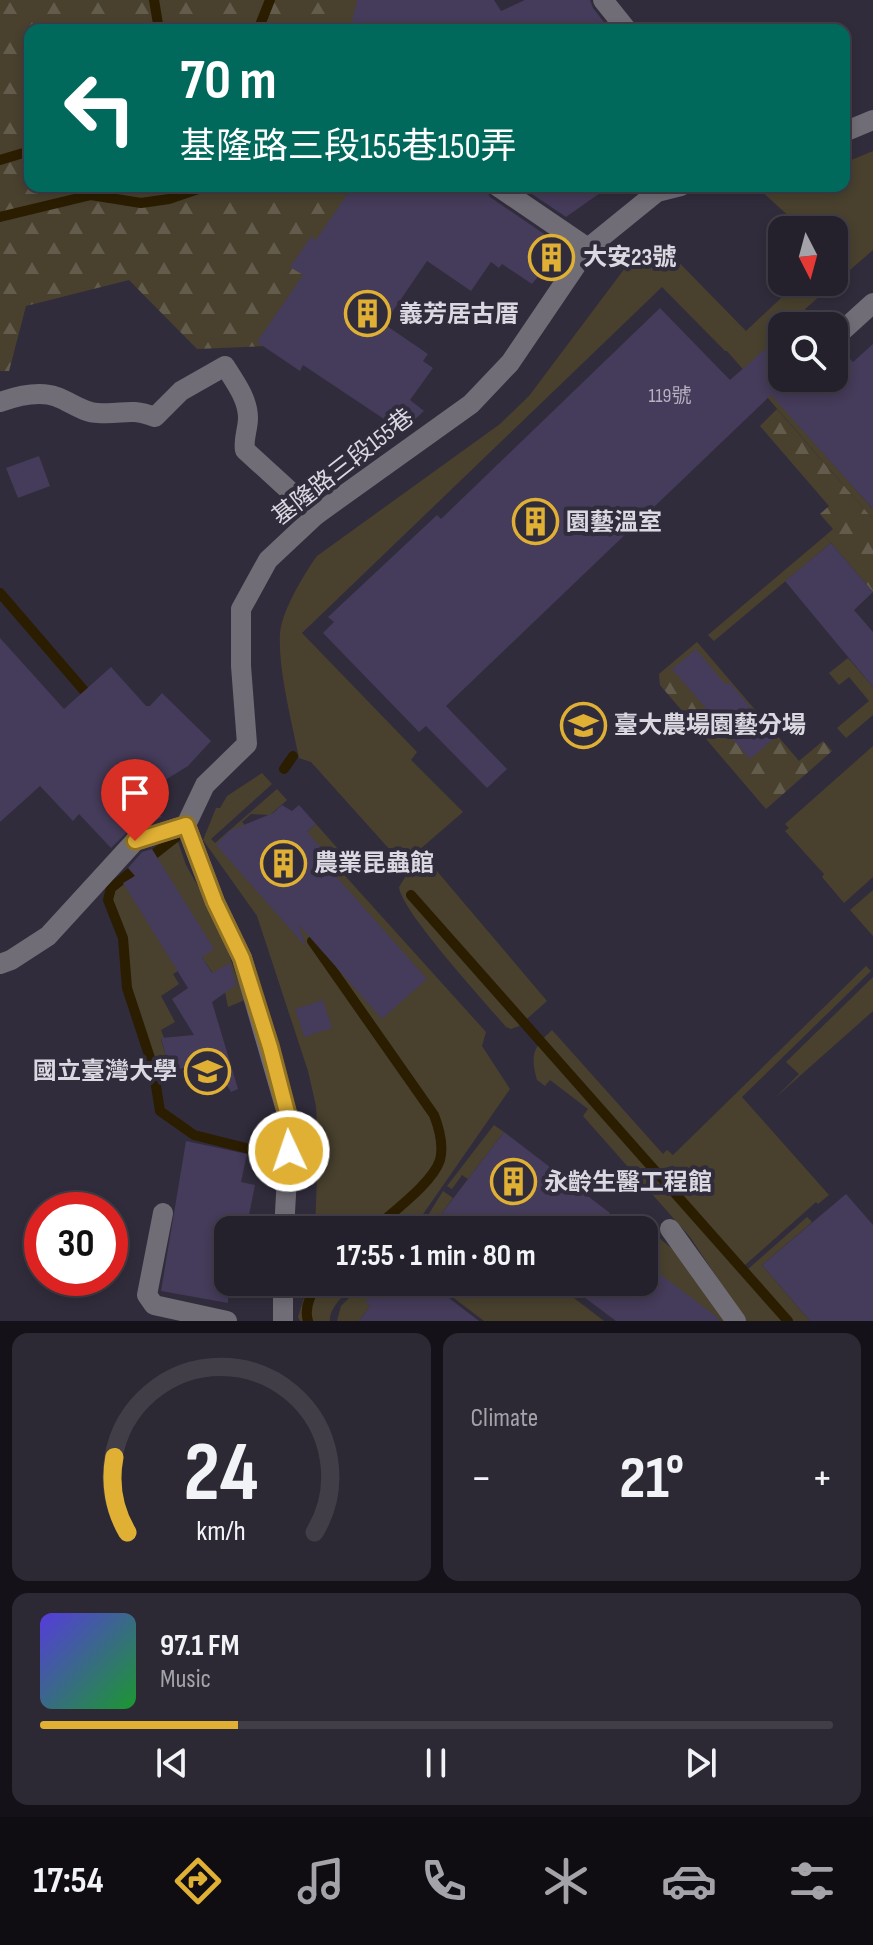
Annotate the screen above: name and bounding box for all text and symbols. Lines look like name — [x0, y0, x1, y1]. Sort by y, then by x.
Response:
text: 70 m — [180, 48, 277, 115]
icon: left — [48, 56, 152, 160]
text: 基隆路三段155巷150弄 — [180, 126, 517, 169]
north arrow — [768, 216, 848, 296]
map controls — [768, 216, 848, 392]
building icon: 大安23號 — [528, 233, 576, 281]
place label: 大安23號 — [583, 243, 676, 272]
building icon: 義芳居古厝 — [344, 290, 392, 338]
place label: 義芳居古厝 — [399, 300, 519, 329]
button: search — [768, 312, 848, 392]
house number: 119號 — [649, 384, 691, 408]
street label: 基隆路三段155巷 — [266, 403, 420, 531]
building icon: 園藝溫室 — [511, 498, 559, 546]
place label: 園藝溫室 — [566, 508, 662, 537]
school or university icon: 臺大農場園藝分場 — [559, 701, 607, 749]
place label: 臺大農場園藝分場 — [614, 711, 806, 740]
pin — [101, 759, 169, 841]
icon: arrive — [113, 771, 157, 815]
building icon: 農業昆蟲館 — [259, 839, 307, 887]
place label: 農業昆蟲館 — [314, 849, 434, 878]
school or university icon: 國立臺灣大學 — [184, 1047, 232, 1095]
place label: 國立臺灣大學 — [33, 1057, 177, 1086]
position arrow — [247, 1109, 331, 1193]
building icon: 永齡生醫工程館 — [489, 1158, 537, 1206]
place label: 永齡生醫工程館 — [544, 1168, 712, 1197]
speed limit sign: 30 — [24, 1192, 128, 1296]
text: 17:55 · 1 min · 80 m — [336, 1238, 536, 1274]
text: Climate — [471, 1403, 538, 1434]
text: 24 — [184, 1424, 259, 1524]
text: 21° — [619, 1443, 684, 1515]
text: − — [471, 1452, 492, 1505]
text: + — [811, 1452, 833, 1505]
text: km/h — [197, 1514, 246, 1549]
text: 97.1 FM — [160, 1628, 240, 1664]
text: Music — [160, 1664, 211, 1695]
icon: previous — [150, 1741, 194, 1785]
icon: pause — [414, 1741, 458, 1785]
icon: next — [679, 1741, 723, 1785]
icon: directions — [170, 1853, 226, 1909]
icon: music — [293, 1853, 349, 1909]
icon: phone — [416, 1853, 472, 1909]
icon: climate — [538, 1853, 594, 1909]
icon: car — [661, 1853, 717, 1909]
icon: filters — [784, 1853, 840, 1909]
text: 17:54 — [33, 1860, 103, 1903]

